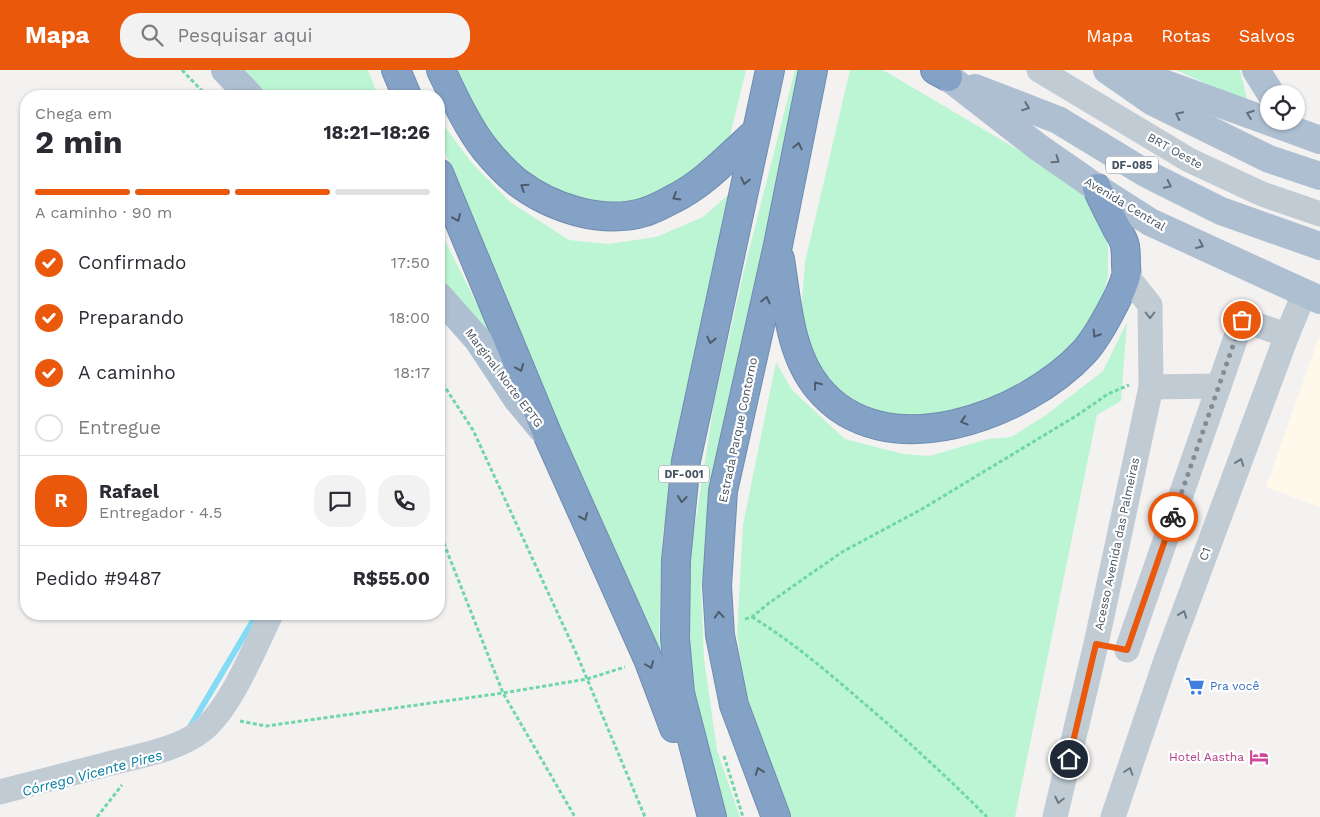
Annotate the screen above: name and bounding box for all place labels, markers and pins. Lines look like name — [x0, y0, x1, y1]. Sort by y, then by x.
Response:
pin — [1221, 299, 1263, 341]
supermarket icon: Pra você — [1184, 675, 1206, 697]
place label: Pra você — [1210, 679, 1260, 693]
pin — [1048, 738, 1090, 780]
hotel icon: Hotel Aastha — [1248, 746, 1270, 768]
place label: Hotel Aastha — [1169, 750, 1244, 764]

